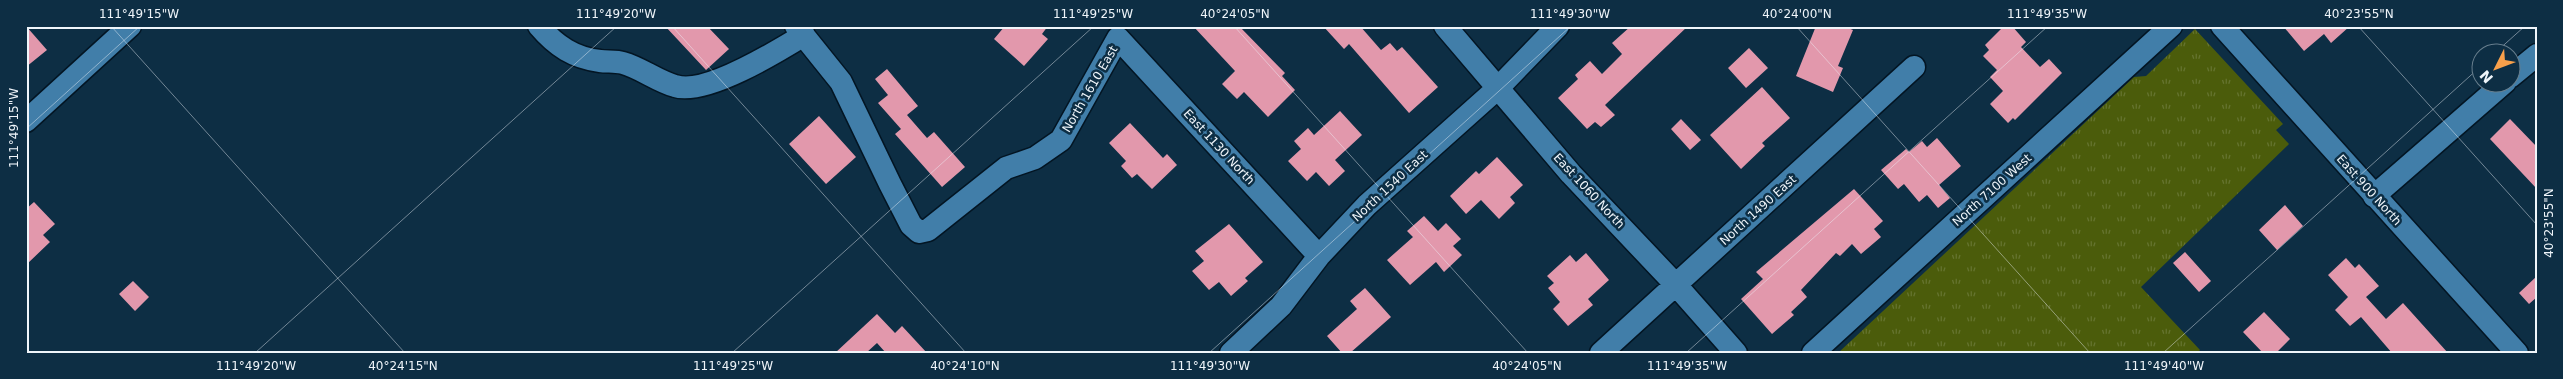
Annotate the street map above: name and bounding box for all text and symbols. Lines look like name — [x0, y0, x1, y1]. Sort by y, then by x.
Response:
text: 111°49'15"W — [99, 7, 179, 21]
text: 111°49'20"W — [576, 7, 656, 21]
text: 111°49'25"W — [1053, 7, 1133, 21]
text: 40°24'05"N — [1200, 7, 1270, 21]
text: 111°49'30"W — [1530, 7, 1610, 21]
text: 40°24'00"N — [1762, 7, 1832, 21]
text: 111°49'35"W — [2007, 7, 2087, 21]
text: 40°23'55"N — [2324, 7, 2394, 21]
north arrow — [2470, 42, 2520, 92]
street label: North 1610 East — [1060, 43, 1121, 135]
text: N — [2476, 67, 2496, 86]
text: 111°49'15"W — [7, 88, 21, 168]
street label: East 1130 North — [1181, 107, 1257, 187]
street label: North 1540 East — [1350, 147, 1431, 224]
street label: East 1060 North — [1551, 151, 1627, 231]
street label: North 7100 West — [1950, 151, 2035, 229]
street label: East 900 North — [2334, 152, 2404, 228]
street label: North 1490 East — [1717, 172, 1799, 248]
text: 40°23'55"N — [2542, 188, 2556, 258]
text: 111°49'20"W — [216, 359, 296, 373]
text: 40°24'15"N — [368, 359, 438, 373]
text: 111°49'25"W — [693, 359, 773, 373]
text: 40°24'10"N — [930, 359, 1000, 373]
text: 111°49'30"W — [1170, 359, 1250, 373]
text: 40°24'05"N — [1492, 359, 1562, 373]
text: 111°49'35"W — [1647, 359, 1727, 373]
text: 111°49'40"W — [2124, 359, 2204, 373]

